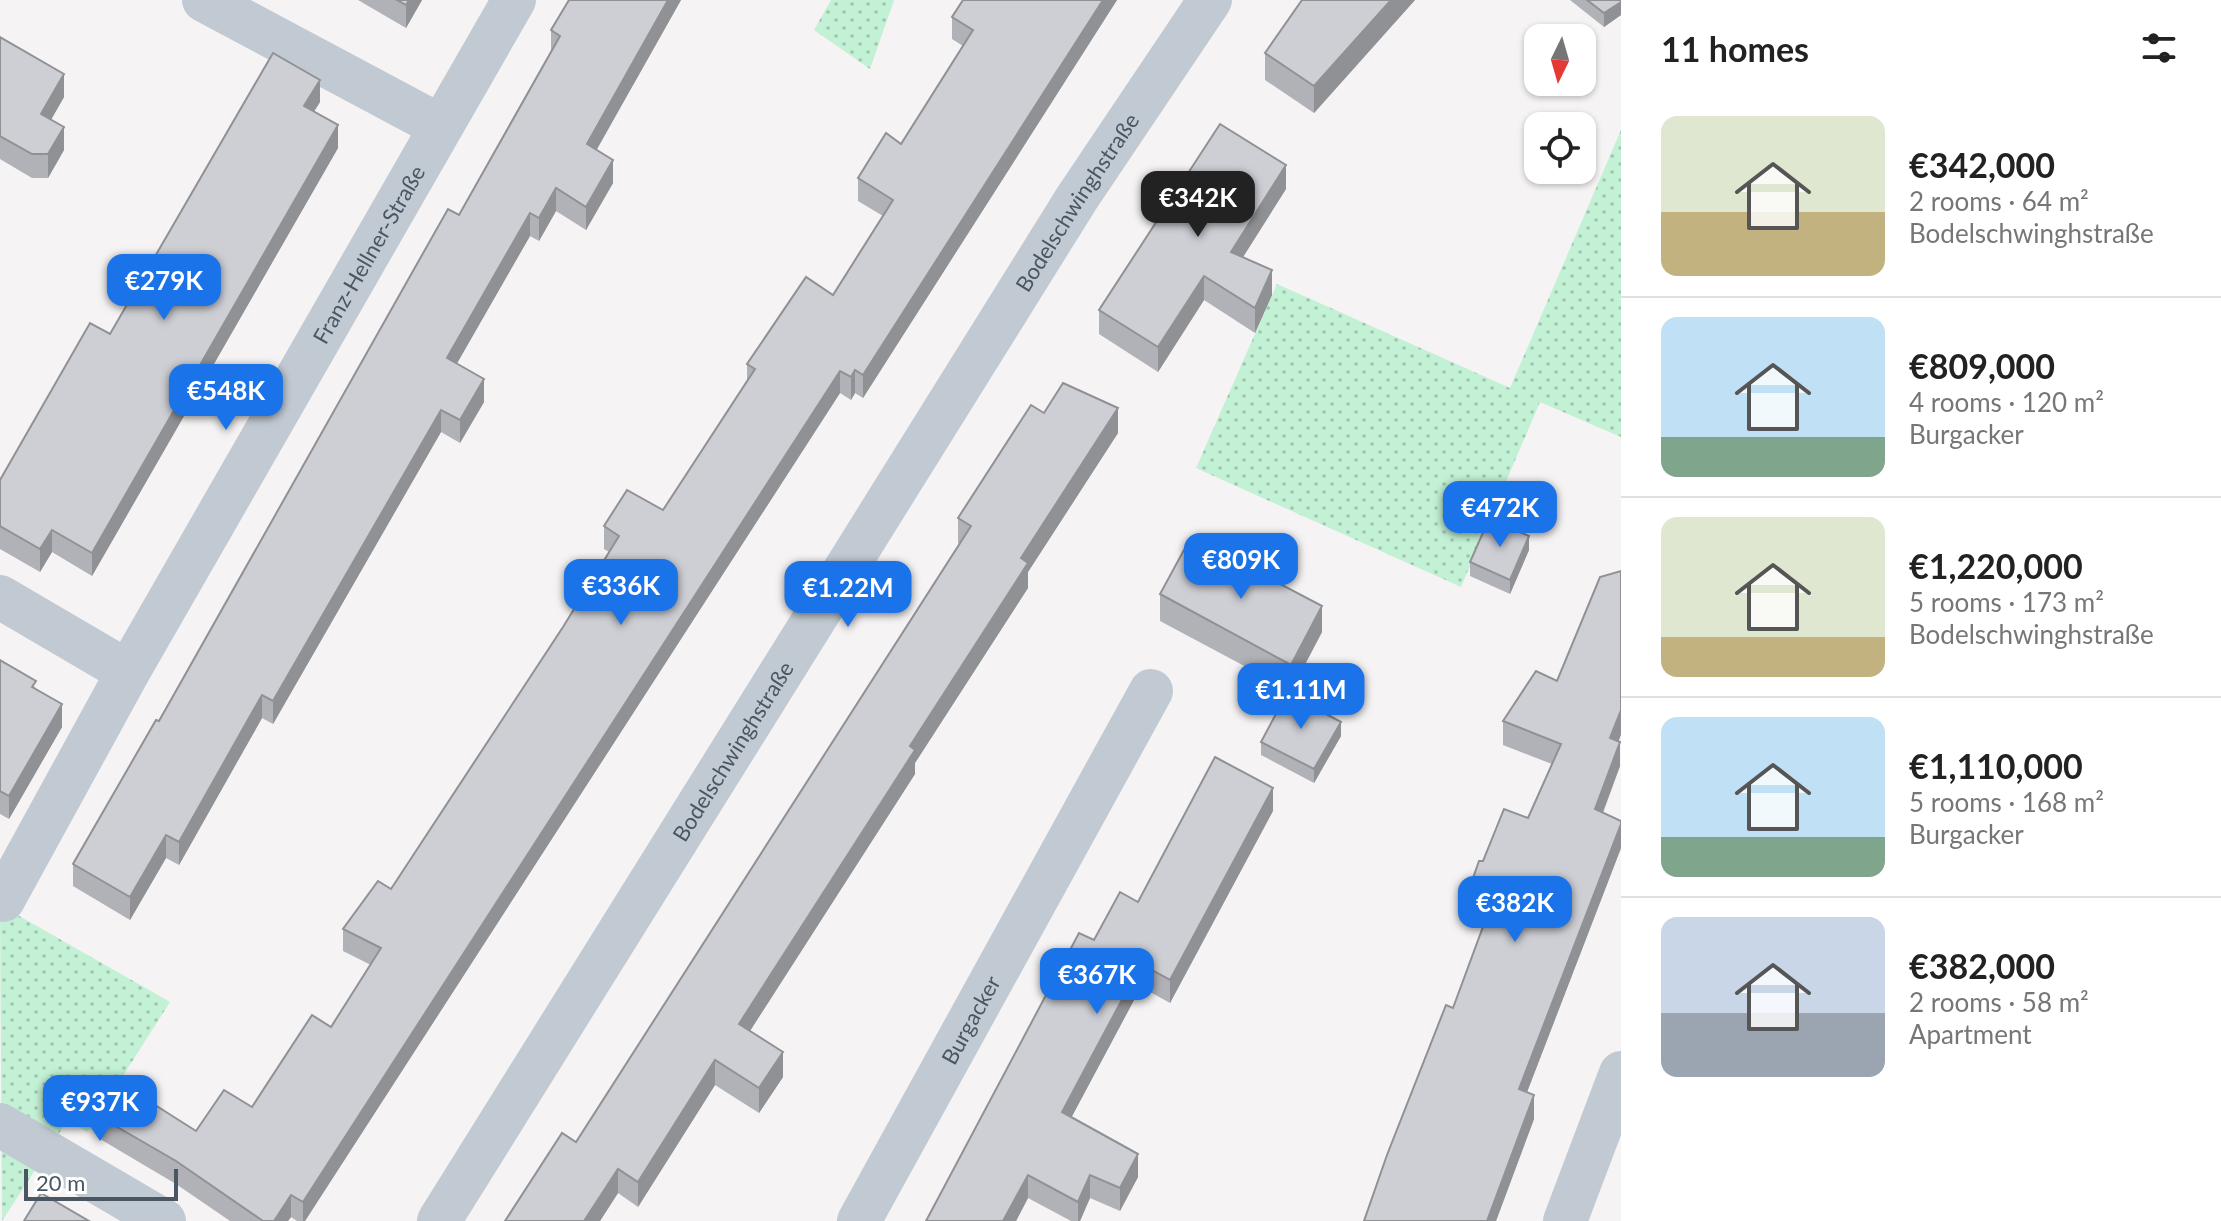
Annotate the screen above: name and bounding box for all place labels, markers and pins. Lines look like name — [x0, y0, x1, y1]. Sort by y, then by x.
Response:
pin: €342K — [1142, 171, 1254, 239]
pin: €279K — [108, 254, 220, 322]
pin: €548K — [170, 364, 282, 432]
pin: €472K — [1444, 481, 1556, 549]
pin: €809K — [1185, 533, 1297, 601]
pin: €336K — [565, 559, 677, 627]
pin: €1.22M — [783, 561, 913, 629]
pin: €1.11M — [1236, 663, 1366, 731]
pin: €382K — [1459, 876, 1571, 944]
pin: €367K — [1041, 948, 1153, 1016]
pin: €937K — [44, 1075, 156, 1143]

